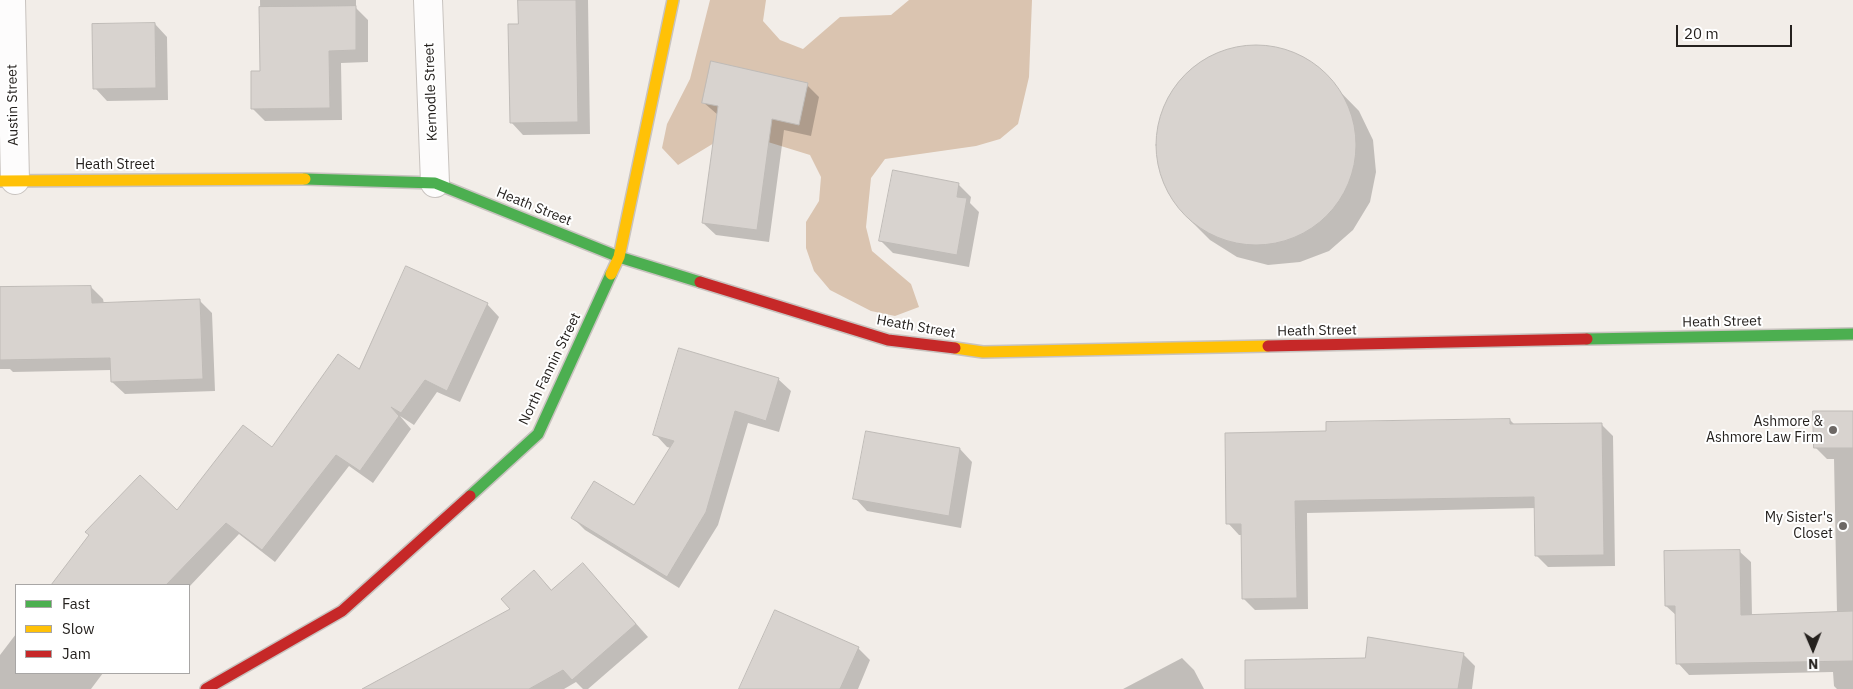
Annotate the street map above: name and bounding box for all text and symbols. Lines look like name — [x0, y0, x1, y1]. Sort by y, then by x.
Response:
scale bar — [1678, 15, 1794, 47]
text: 20 m — [1684, 24, 1719, 43]
street label: Kernodle Street — [421, 43, 441, 141]
street label: Austin Street — [4, 64, 22, 146]
street label: Heath Street — [75, 157, 155, 173]
street label: Heath Street — [494, 184, 574, 230]
street label: North Fannin Street — [516, 310, 584, 428]
street label: Heath Street — [875, 312, 957, 342]
street label: Heath Street — [1682, 313, 1762, 331]
street label: Heath Street — [1277, 322, 1357, 340]
place label: Ashmore & Ashmore Law Firm — [1706, 414, 1823, 447]
marker: Ashmore & Ashmore Law Firm — [1827, 424, 1839, 436]
place label: My Sister's Closet — [1765, 510, 1833, 542]
marker: My Sister's Closet — [1837, 520, 1849, 532]
legend — [15, 584, 190, 674]
text: Fast — [62, 594, 90, 613]
text: Slow — [62, 619, 95, 638]
north arrow — [1788, 624, 1838, 674]
text: Jam — [62, 644, 91, 663]
text: N — [1808, 655, 1818, 673]

